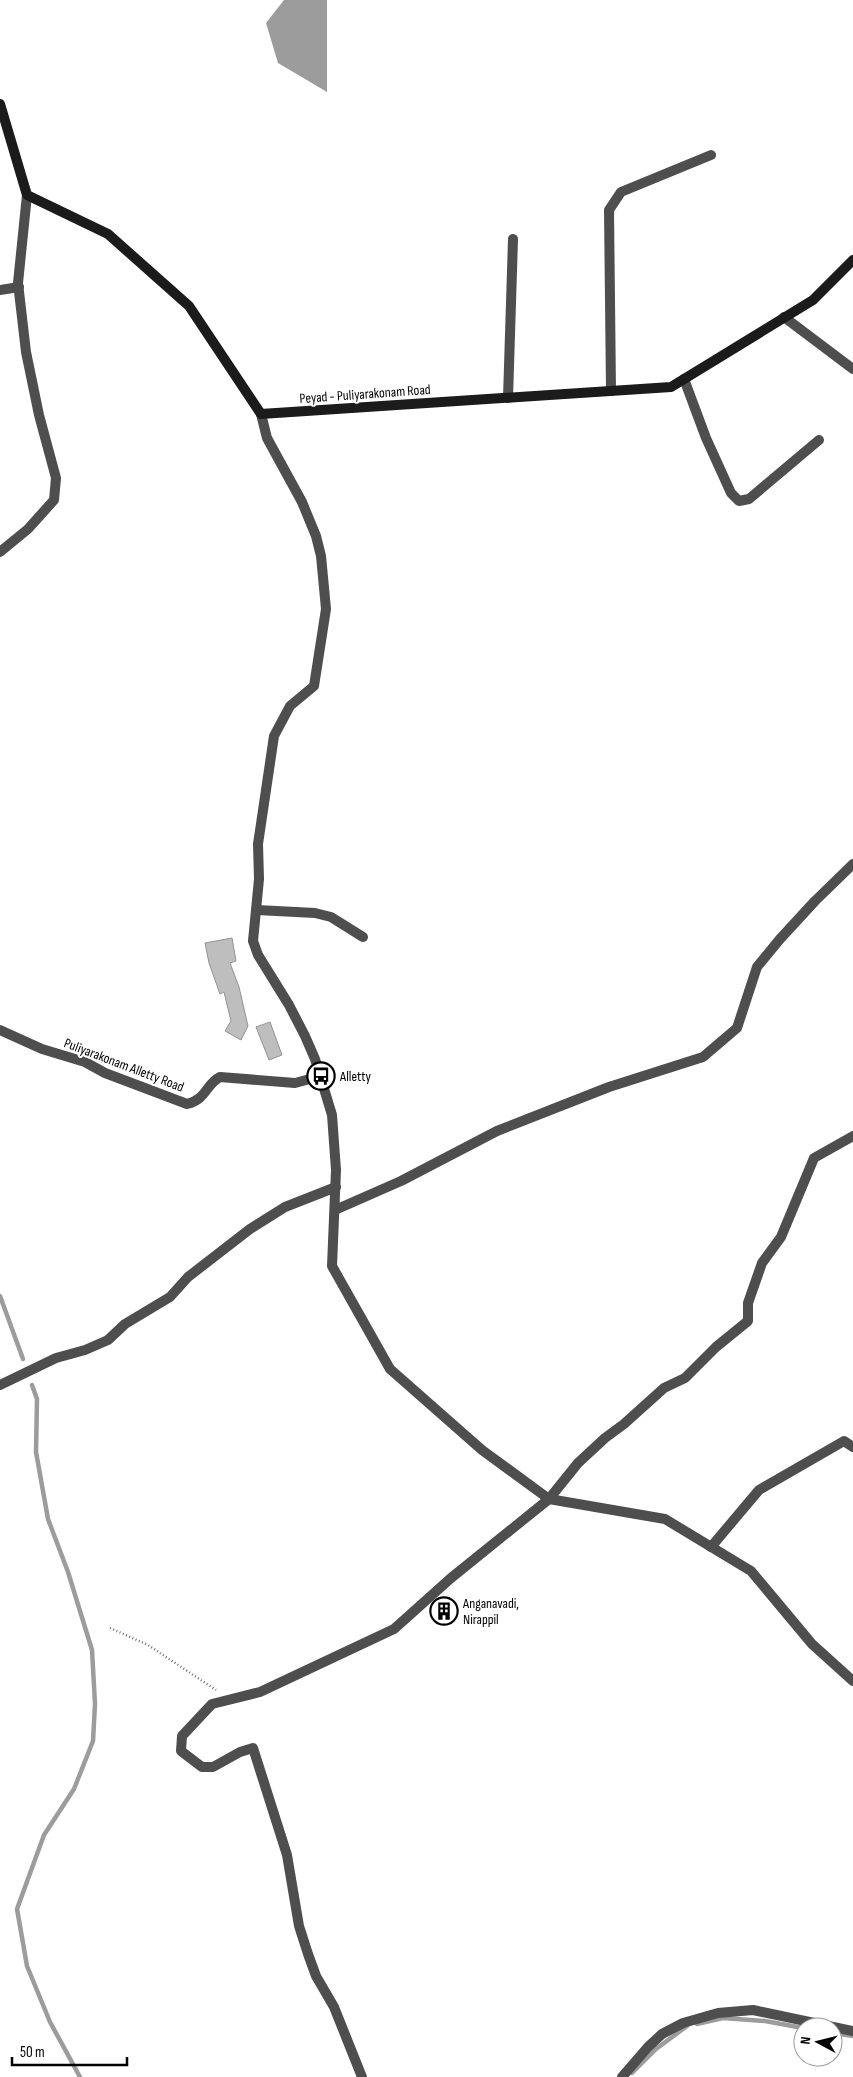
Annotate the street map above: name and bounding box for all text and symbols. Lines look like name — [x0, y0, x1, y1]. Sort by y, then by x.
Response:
street label: Peyad - Puliyarakonam Road — [299, 381, 431, 407]
street label: Puliyarakonam Alletty Road — [62, 1034, 186, 1096]
bus stop icon: Alletty — [306, 1061, 336, 1091]
place label: Alletty — [339, 1068, 372, 1085]
place label: Anganavadi, Nirappil — [462, 1595, 519, 1628]
building icon: Anganavadi, Nirappil — [429, 1596, 459, 1626]
north arrow — [793, 2017, 843, 2067]
scale bar — [12, 2034, 128, 2066]
text: N — [797, 2036, 814, 2045]
text: 50 m — [20, 2043, 45, 2062]

